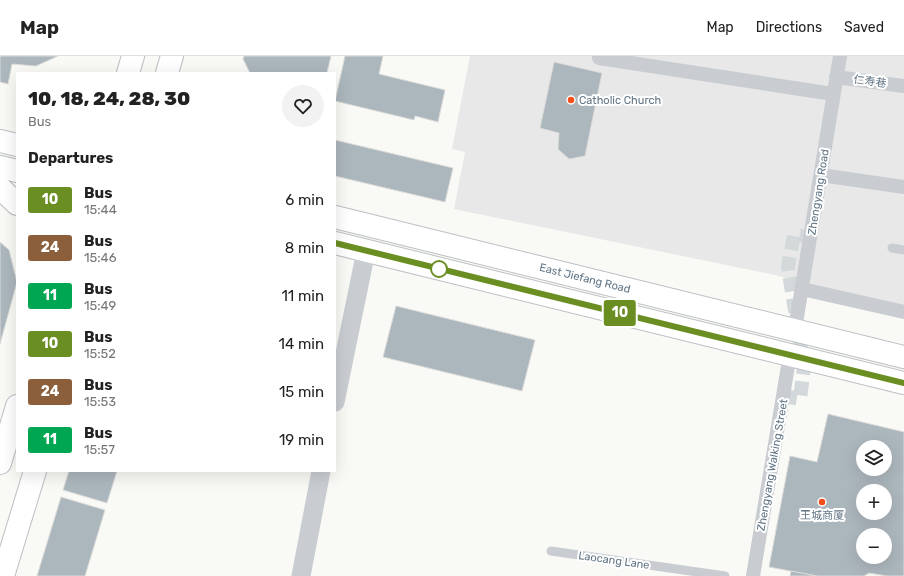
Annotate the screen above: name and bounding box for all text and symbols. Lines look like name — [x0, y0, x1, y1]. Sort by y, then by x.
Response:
text: Map — [20, 16, 59, 39]
text: Map — [707, 19, 734, 36]
text: Directions — [756, 19, 822, 36]
text: Saved — [844, 19, 884, 36]
street label: 仁寿巷 — [853, 73, 887, 90]
button: heart — [282, 85, 324, 127]
text: 10, 18, 24, 28, 30 — [28, 87, 190, 110]
place label: Catholic Church — [579, 94, 661, 107]
marker: Catholic Church — [566, 95, 576, 105]
text: Bus — [28, 114, 51, 129]
street label: Zhengyang Road — [805, 148, 832, 236]
text: Departures — [28, 149, 113, 167]
text: Bus — [84, 184, 112, 202]
text: 10 — [42, 191, 58, 208]
text: 6 min — [285, 191, 324, 209]
text: 15:44 — [84, 202, 117, 217]
text: Bus — [84, 232, 112, 250]
text: 24 — [41, 239, 59, 256]
text: 8 min — [285, 239, 324, 257]
text: 15:46 — [84, 250, 117, 265]
unlabelled marker — [430, 260, 448, 278]
street label: East Jiefang Road — [538, 261, 632, 296]
text: Bus — [84, 280, 112, 298]
text: 11 — [43, 287, 57, 304]
text: 11 min — [281, 287, 324, 305]
text: 15:49 — [84, 298, 116, 313]
line badge: 10 — [602, 300, 638, 326]
text: 10 — [612, 304, 628, 321]
text: Bus — [84, 328, 112, 346]
text: 10 — [42, 335, 58, 352]
text: 14 min — [279, 335, 324, 353]
text: 15:52 — [84, 346, 116, 361]
text: Bus — [84, 376, 112, 394]
text: 24 — [41, 383, 59, 400]
text: 15 min — [279, 383, 324, 401]
text: 15:53 — [84, 394, 116, 409]
street label: Zhengyang Walking Street — [754, 397, 791, 532]
text: Bus — [84, 424, 112, 442]
text: 11 — [43, 431, 57, 448]
text: 19 min — [279, 431, 324, 449]
map controls — [856, 440, 892, 564]
button: layers — [856, 440, 892, 476]
text: 15:57 — [84, 442, 115, 457]
button: + — [856, 484, 892, 520]
marker: 王城商厦 — [817, 497, 827, 507]
place label: 王城商厦 — [800, 509, 844, 522]
button: − — [856, 528, 892, 564]
street label: Laocang Lane — [577, 549, 650, 572]

